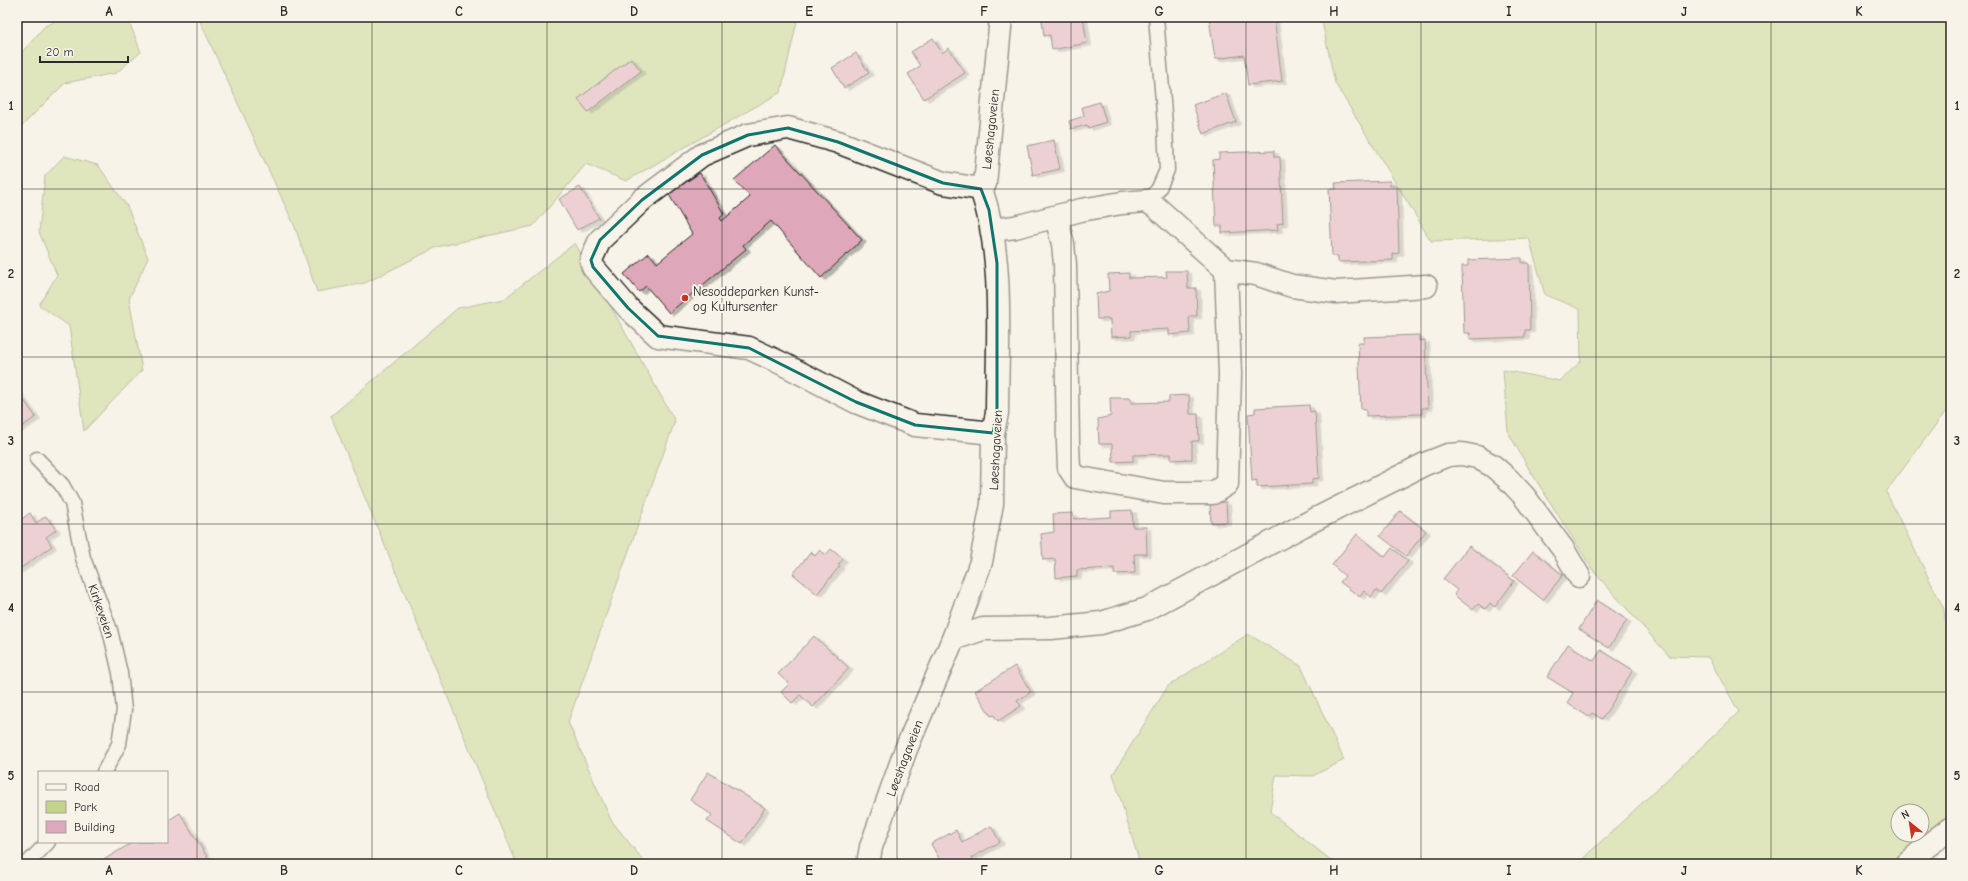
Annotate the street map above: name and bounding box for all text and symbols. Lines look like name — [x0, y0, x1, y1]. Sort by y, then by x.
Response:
text: A — [105, 4, 113, 19]
text: B — [280, 4, 288, 19]
text: C — [455, 4, 463, 19]
text: D — [630, 4, 638, 19]
text: E — [805, 4, 813, 19]
text: F — [980, 4, 988, 19]
text: G — [1154, 4, 1164, 19]
text: H — [1329, 4, 1339, 19]
text: I — [1506, 4, 1512, 19]
text: J — [1681, 4, 1687, 19]
text: K — [1855, 4, 1863, 19]
scale bar — [40, 38, 128, 64]
text: 20 m — [46, 45, 74, 59]
street label: Løeshagaveien — [979, 88, 1002, 170]
text: 1 — [8, 98, 14, 113]
text: 1 — [1954, 98, 1960, 113]
text: 2 — [8, 266, 14, 281]
text: 2 — [1954, 266, 1960, 281]
place label: Nesoddeparken Kunst- og Kultursenter — [693, 284, 819, 314]
marker: Nesoddeparken Kunst- og Kultursenter — [680, 293, 690, 303]
street label: Løeshagaveien — [986, 409, 1005, 491]
text: 3 — [8, 433, 14, 448]
text: 3 — [1954, 433, 1960, 448]
street label: Kirkeveien — [85, 582, 118, 640]
text: 4 — [8, 600, 14, 615]
text: 4 — [1954, 600, 1960, 615]
street label: Løeshagaveien — [883, 718, 926, 799]
text: 5 — [8, 768, 15, 783]
text: 5 — [1954, 768, 1961, 783]
legend — [38, 771, 168, 843]
text: Road — [74, 780, 100, 794]
text: Park — [74, 800, 97, 814]
north arrow — [1890, 803, 1930, 843]
text: N — [1899, 807, 1912, 822]
text: Building — [74, 820, 115, 834]
text: A — [105, 863, 113, 878]
text: B — [280, 863, 288, 878]
text: C — [455, 863, 463, 878]
text: D — [630, 863, 638, 878]
text: E — [805, 863, 813, 878]
text: F — [980, 863, 988, 878]
text: G — [1154, 863, 1164, 878]
text: H — [1329, 863, 1339, 878]
text: I — [1506, 863, 1512, 878]
text: J — [1681, 863, 1687, 878]
text: K — [1855, 863, 1863, 878]

